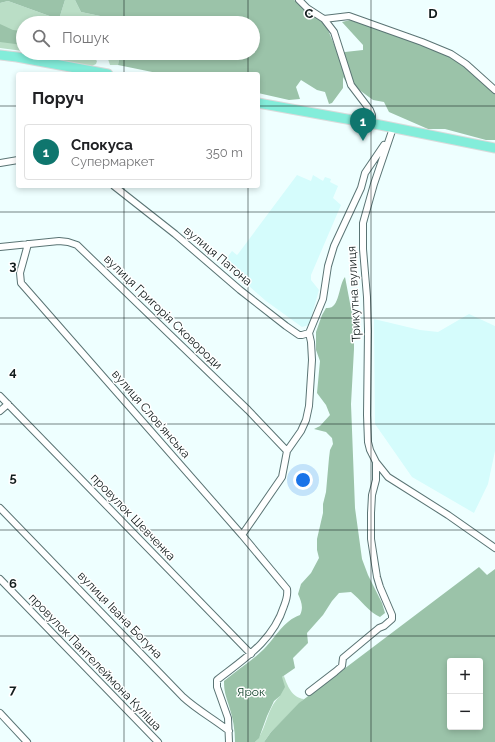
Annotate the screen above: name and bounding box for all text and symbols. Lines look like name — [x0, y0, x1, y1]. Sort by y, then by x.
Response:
text: C — [305, 6, 314, 21]
text: D — [428, 6, 438, 21]
search box — [16, 16, 260, 60]
icon: search — [30, 27, 52, 49]
text: Пошук — [62, 29, 110, 47]
text: Поруч — [32, 88, 84, 108]
pin: 1 — [350, 108, 376, 141]
text: Спокуса — [71, 136, 133, 154]
text: 1 — [43, 145, 49, 160]
text: 350 m — [206, 145, 243, 160]
text: Супермаркет — [71, 154, 154, 169]
street label: вулиця Патона — [181, 223, 255, 289]
street label: Трикутна вулиця — [345, 246, 363, 342]
street label: вулиця Григорія Сковороди — [101, 252, 225, 372]
text: 3 — [9, 258, 17, 273]
text: 4 — [9, 364, 17, 379]
street label: вулиця Слов'янська — [109, 367, 193, 461]
text: 5 — [9, 470, 17, 485]
your location — [293, 470, 313, 490]
street label: провулок Шевченка — [88, 471, 178, 563]
street label: вулиця Івана Богуна — [75, 569, 165, 661]
text: 6 — [9, 576, 17, 591]
street label: провулок Пантелеймона Куліша — [26, 591, 164, 733]
map controls — [447, 658, 483, 730]
button: + — [447, 658, 483, 694]
text: 7 — [9, 682, 17, 697]
park label: Ярок — [237, 685, 265, 699]
button: − — [447, 694, 483, 730]

